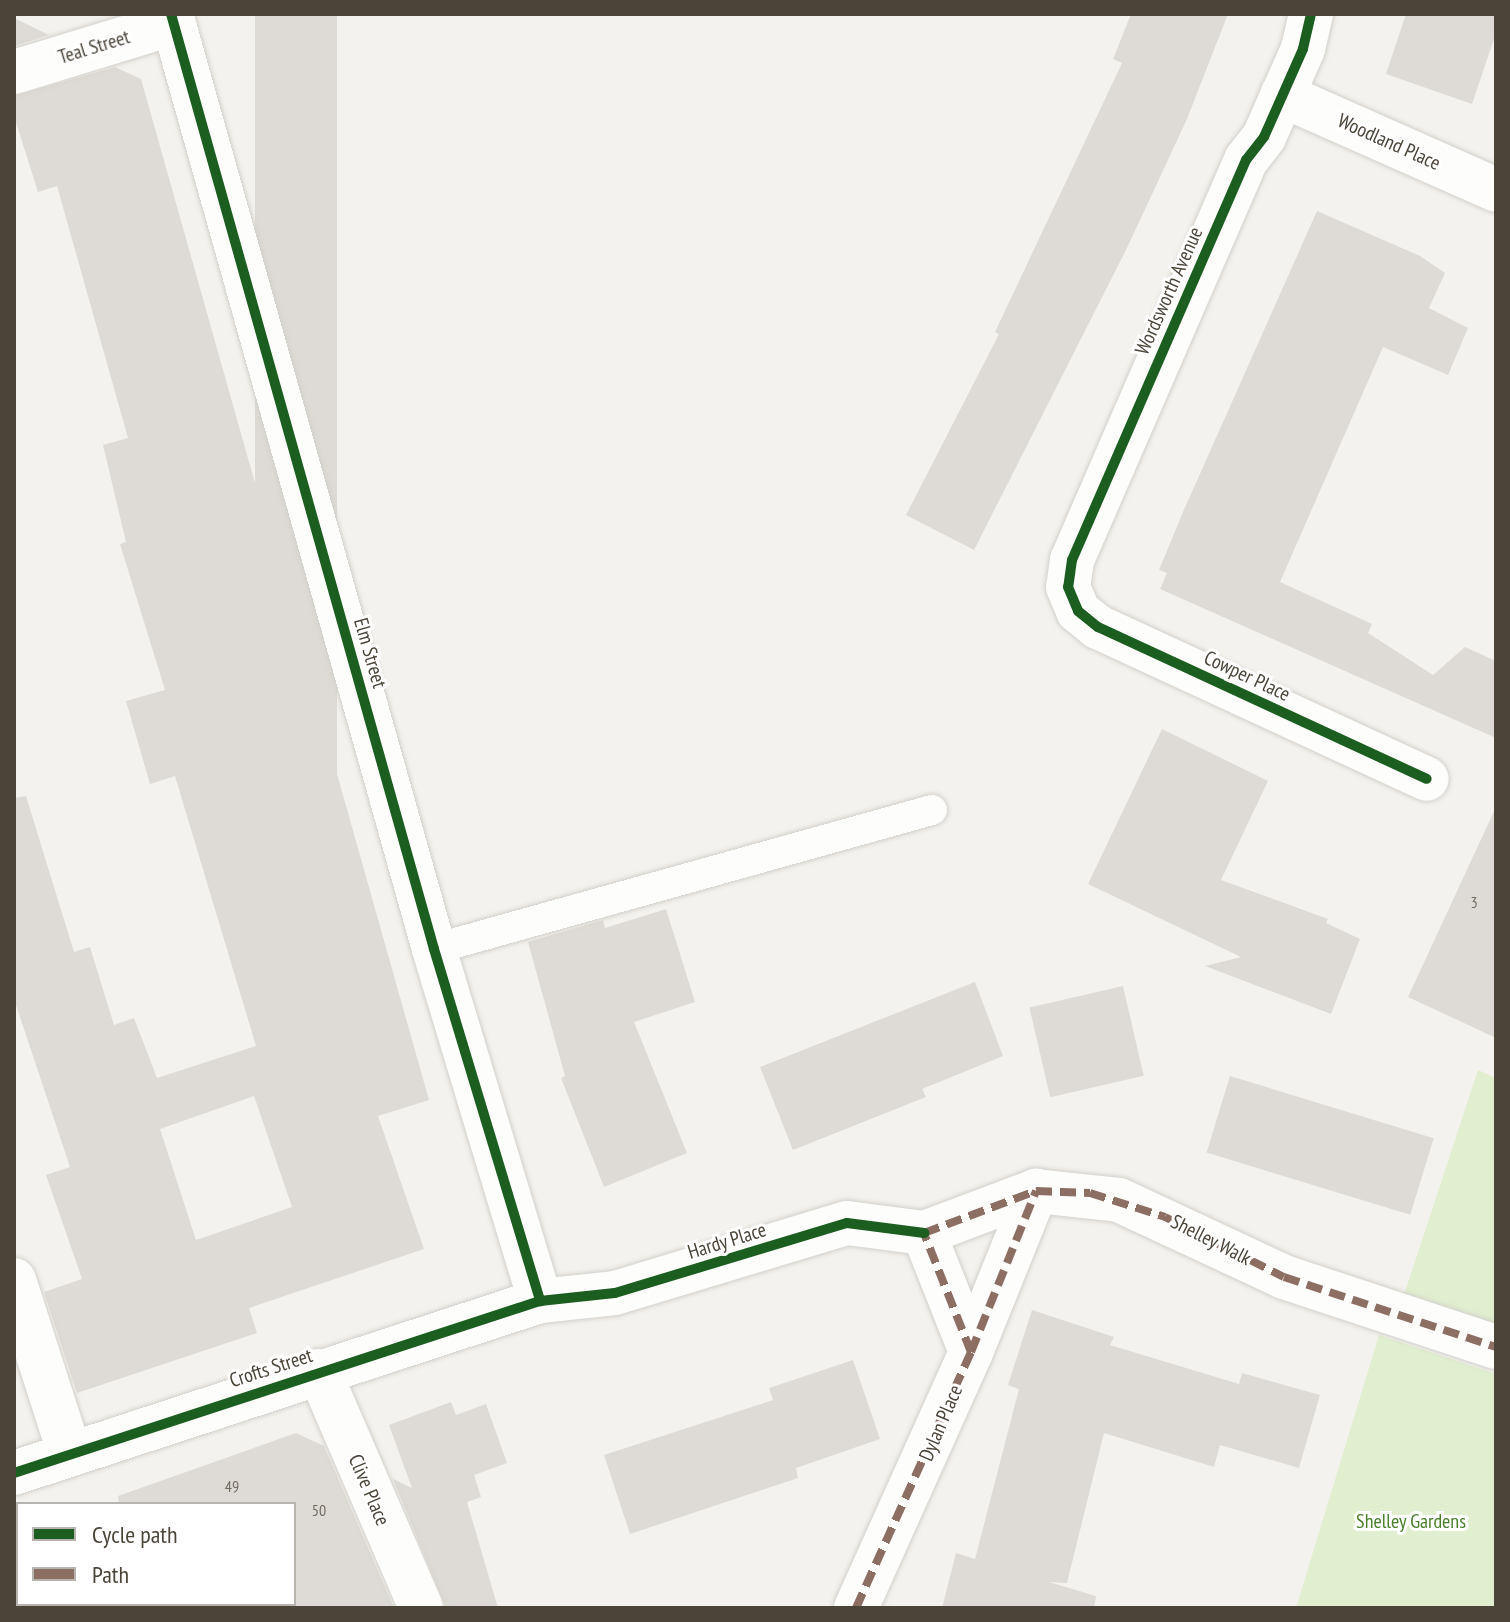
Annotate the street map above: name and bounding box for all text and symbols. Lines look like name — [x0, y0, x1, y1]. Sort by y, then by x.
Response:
street label: Teal Street — [55, 25, 133, 69]
street label: Woodland Place — [1334, 109, 1444, 175]
street label: Wordsworth Avenue — [1130, 223, 1208, 359]
street label: Elm Street — [349, 615, 391, 691]
street label: Cowper Place — [1200, 646, 1294, 706]
house number: 3 — [1470, 892, 1478, 912]
street label: Shelley Walk — [1166, 1209, 1256, 1271]
street label: Hardy Place — [685, 1218, 769, 1264]
street label: Crofts Street — [227, 1343, 315, 1393]
street label: Dylan Place — [914, 1381, 968, 1465]
street label: Clive Place — [343, 1451, 395, 1529]
house number: 49 — [225, 1476, 239, 1496]
house number: 50 — [312, 1500, 326, 1520]
legend — [16, 1502, 296, 1606]
park label: Shelley Gardens — [1356, 1509, 1466, 1533]
text: Cycle path — [92, 1519, 178, 1550]
text: Path — [92, 1559, 129, 1590]

